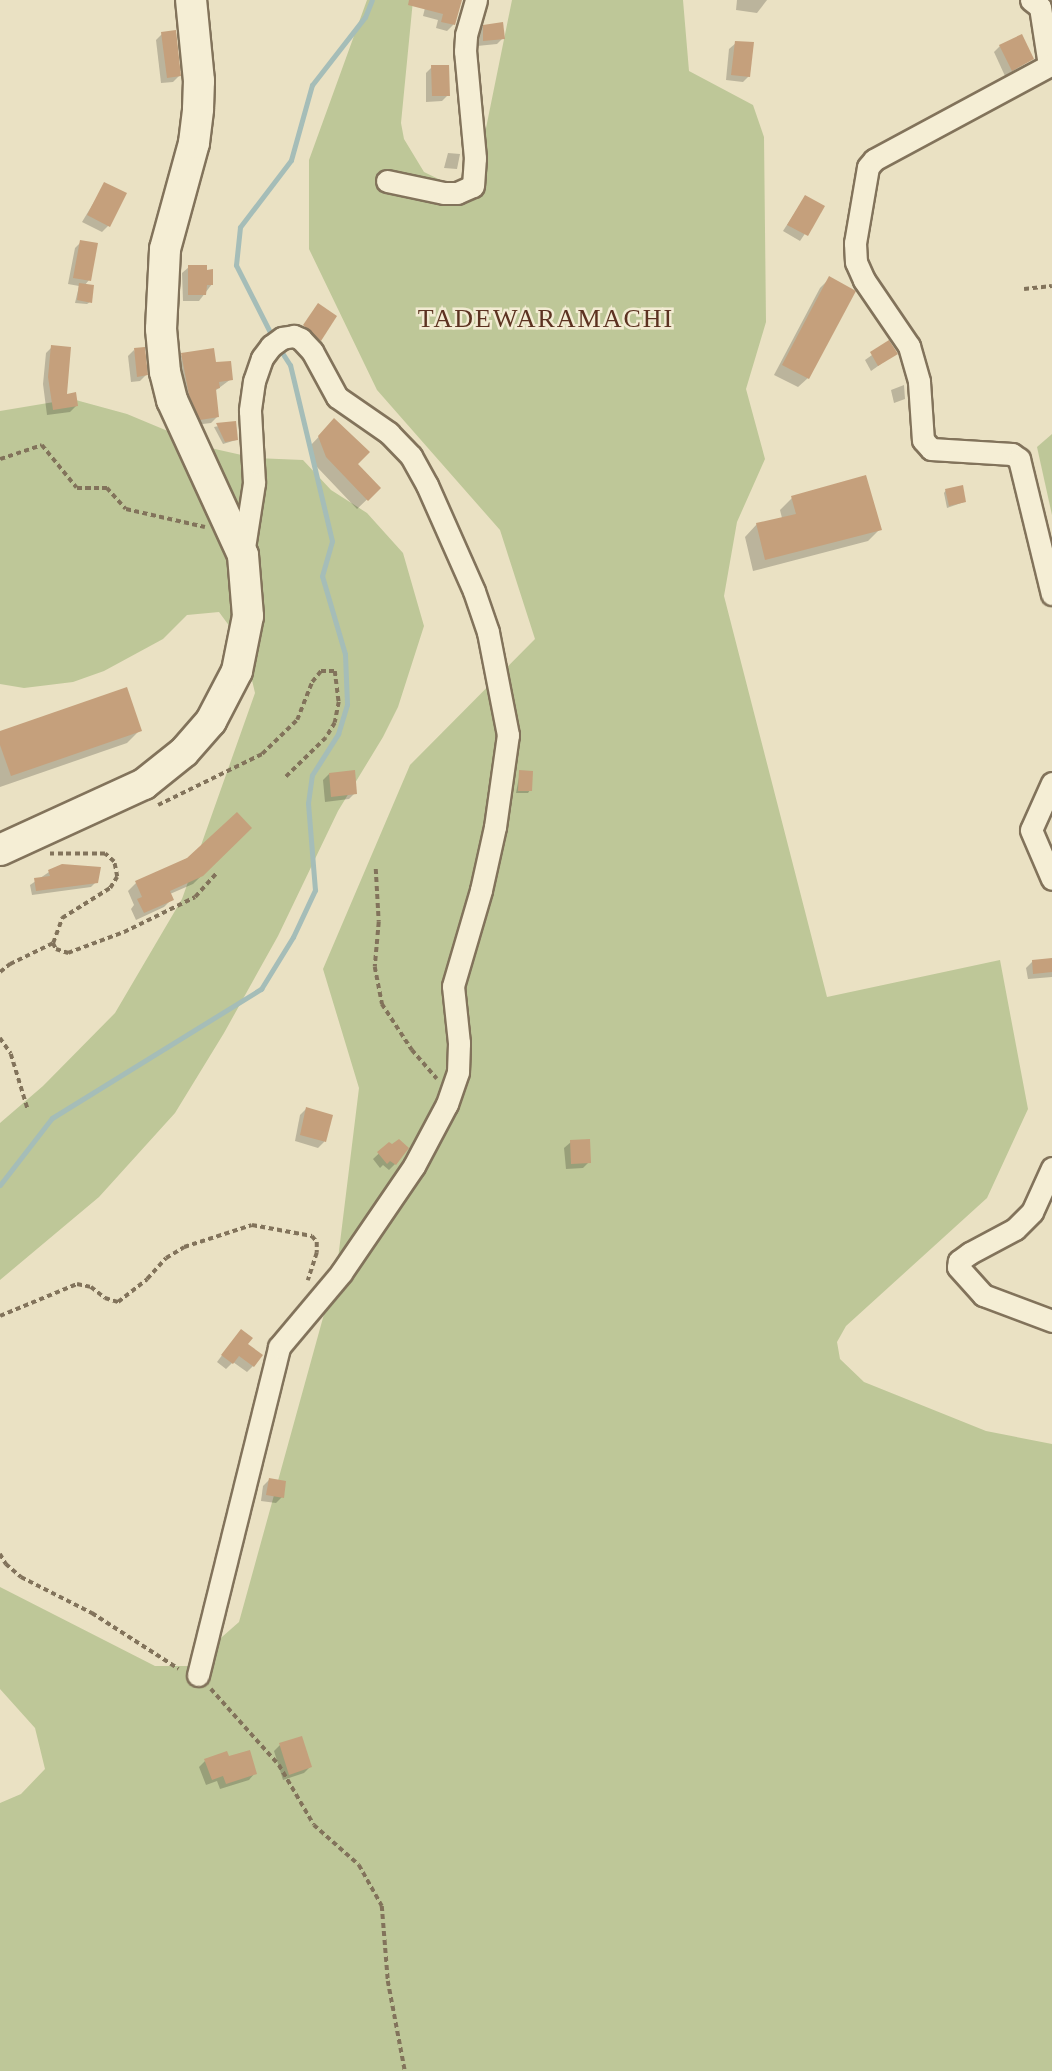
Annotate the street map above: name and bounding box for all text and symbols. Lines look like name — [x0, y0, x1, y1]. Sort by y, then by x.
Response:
district label: TADEWARAMACHI — [419, 303, 673, 335]

